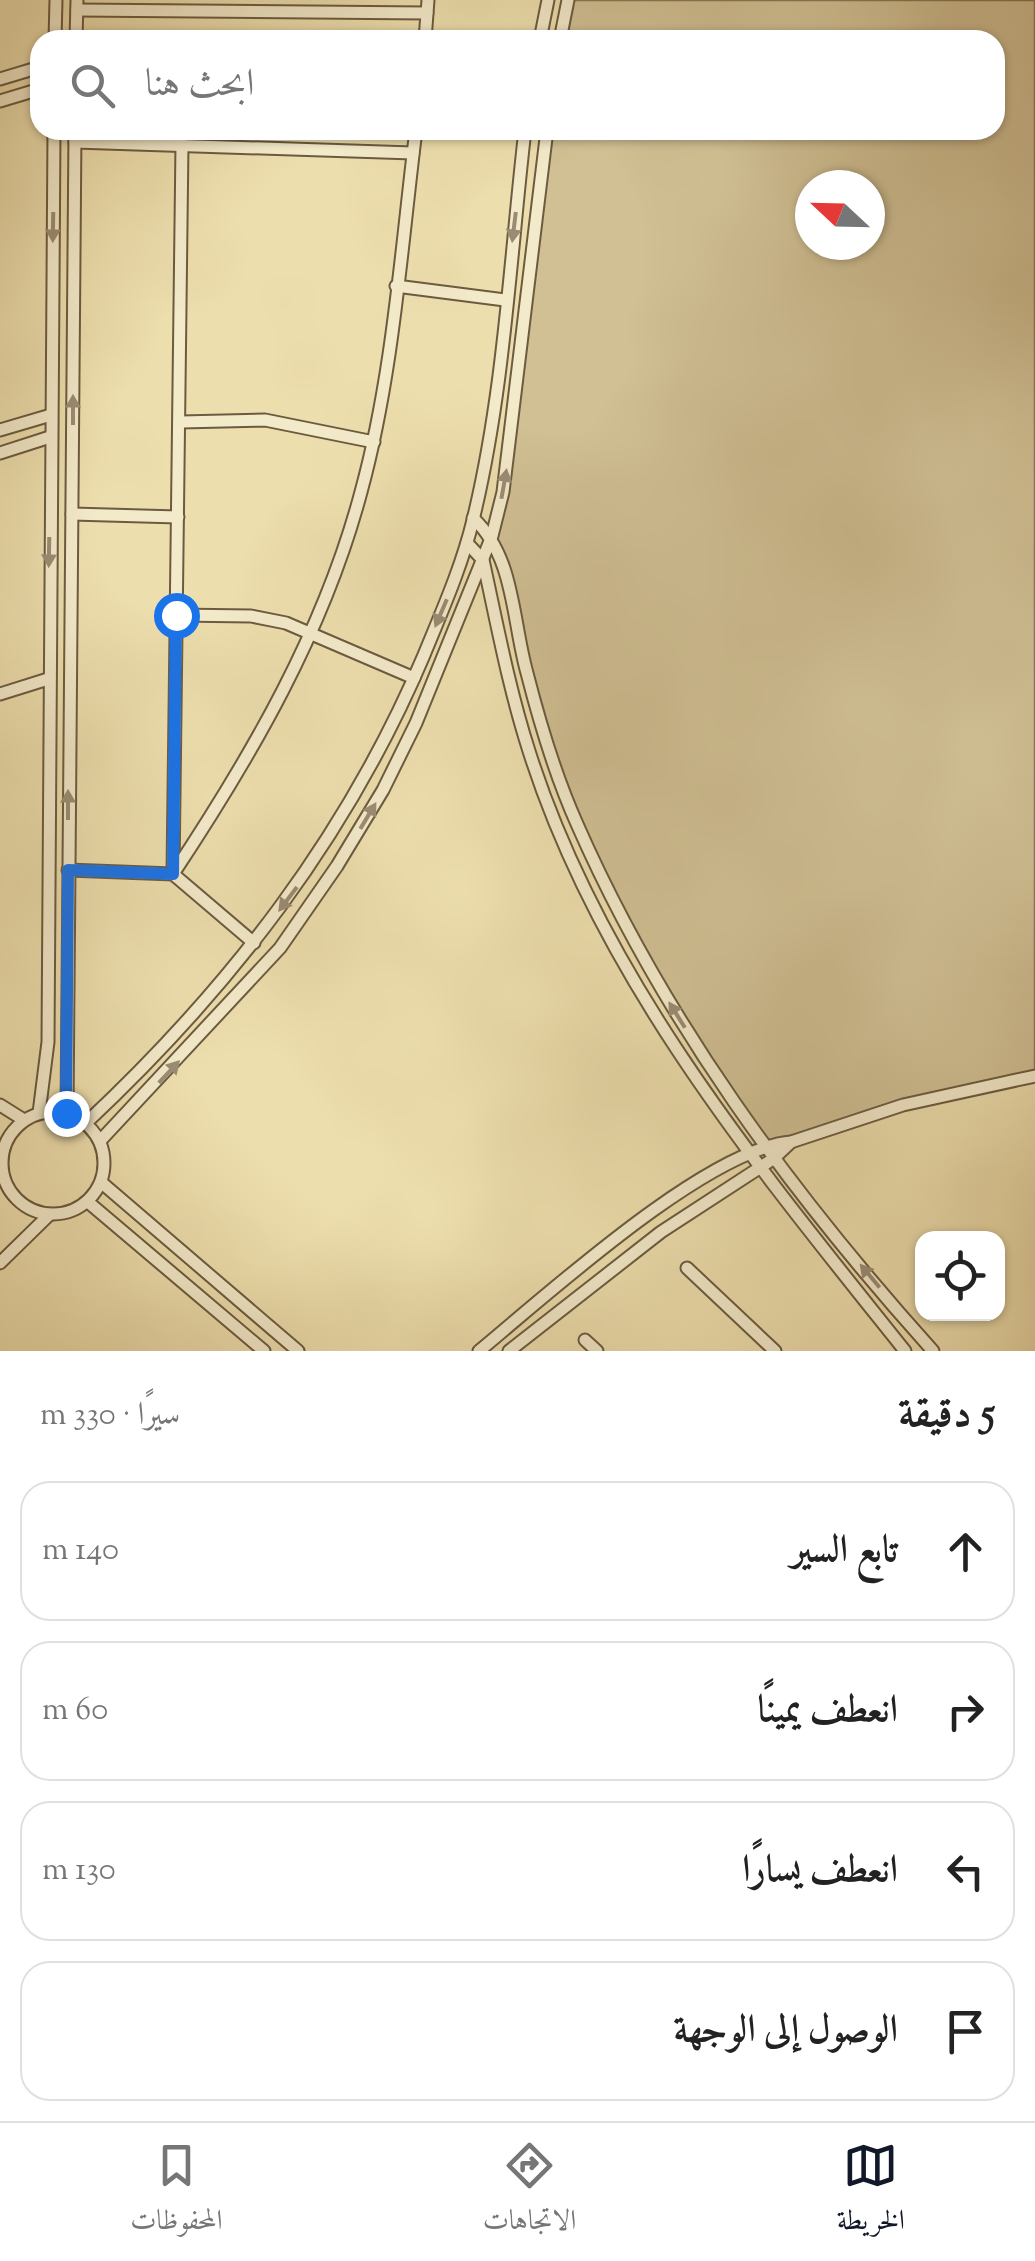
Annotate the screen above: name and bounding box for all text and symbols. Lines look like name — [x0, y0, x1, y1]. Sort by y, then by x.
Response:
search box — [30, 30, 1005, 140]
icon: search — [65, 58, 120, 113]
text: ابحث هنا — [145, 59, 254, 113]
north arrow — [795, 170, 885, 260]
one-way arrow — [506, 211, 522, 243]
one-way arrow — [45, 212, 61, 244]
one-way arrow — [65, 394, 81, 426]
one-way arrow — [497, 468, 512, 500]
one-way arrow — [41, 537, 57, 569]
route start — [154, 593, 200, 639]
one-way arrow — [433, 599, 449, 628]
one-way arrow — [60, 789, 76, 821]
one-way arrow — [359, 802, 376, 830]
one-way arrow — [278, 886, 298, 912]
one-way arrow — [668, 1002, 687, 1029]
one-way arrow — [157, 1060, 180, 1084]
route end — [44, 1091, 90, 1137]
map controls — [915, 1231, 1005, 1321]
button: locate — [915, 1231, 1005, 1321]
one-way arrow — [860, 1264, 881, 1289]
text: 5 دقيقة — [898, 1386, 995, 1446]
text: سيرًا · 330 m — [40, 1393, 180, 1439]
icon: ahead — [938, 1524, 993, 1579]
text: تابع السير — [791, 1525, 898, 1579]
text: 140 m — [42, 1528, 119, 1574]
icon: right — [938, 1684, 993, 1739]
text: انعطف يمينًا — [758, 1685, 898, 1739]
text: 60 m — [42, 1688, 108, 1734]
icon: left — [938, 1844, 993, 1899]
text: انعطف يسارًا — [742, 1845, 898, 1899]
text: 130 m — [42, 1848, 116, 1894]
icon: arrive — [938, 2004, 993, 2059]
text: الوصول إلى الوجهة — [674, 2005, 898, 2059]
tab: المحفوظات — [130, 2138, 222, 2247]
tab: الاتجاهات — [483, 2138, 576, 2247]
tab: الخريطة — [837, 2138, 905, 2247]

